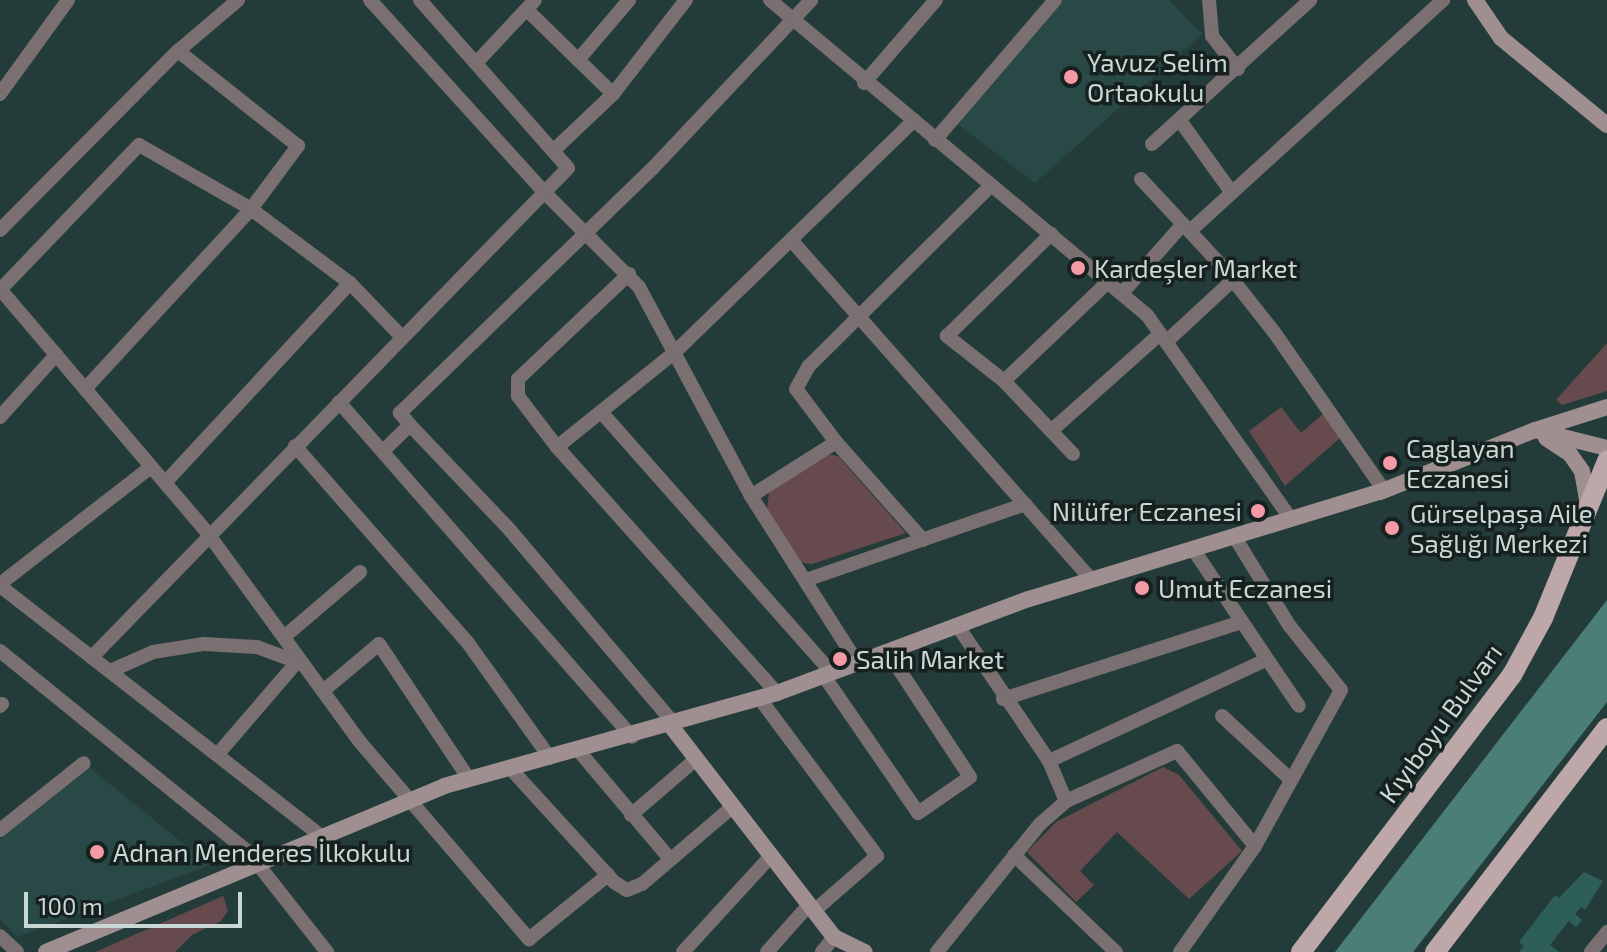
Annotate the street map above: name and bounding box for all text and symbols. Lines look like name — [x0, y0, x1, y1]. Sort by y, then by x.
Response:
place label: Yavuz Selim Ortaokulu — [1087, 46, 1228, 108]
marker: Yavuz Selim Ortaokulu — [1062, 68, 1080, 86]
place label: Kardeşler Market — [1094, 252, 1298, 284]
marker: Kardeşler Market — [1069, 259, 1087, 277]
place label: Caglayan Eczanesi — [1406, 432, 1515, 494]
marker: Caglayan Eczanesi — [1381, 454, 1399, 472]
place label: Nilüfer Eczanesi — [1051, 495, 1242, 527]
place label: Gürselpaşa Aile Sağlığı Merkezi — [1410, 497, 1593, 558]
marker: Nilüfer Eczanesi — [1249, 502, 1267, 520]
marker: Gürselpaşa Aile Sağlığı Merkezi — [1381, 517, 1403, 539]
place label: Umut Eczanesi — [1158, 572, 1332, 604]
marker: Umut Eczanesi — [1133, 579, 1151, 597]
street label: Kıyıboyu Bulvarı — [1372, 637, 1508, 809]
place label: Salih Market — [856, 643, 1004, 675]
marker: Salih Market — [831, 650, 849, 668]
place label: Adnan Menderes İlkokulu — [113, 836, 411, 868]
marker: Adnan Menderes İlkokulu — [88, 843, 106, 861]
scale bar — [28, 876, 246, 926]
text: 100 m — [38, 891, 103, 920]

